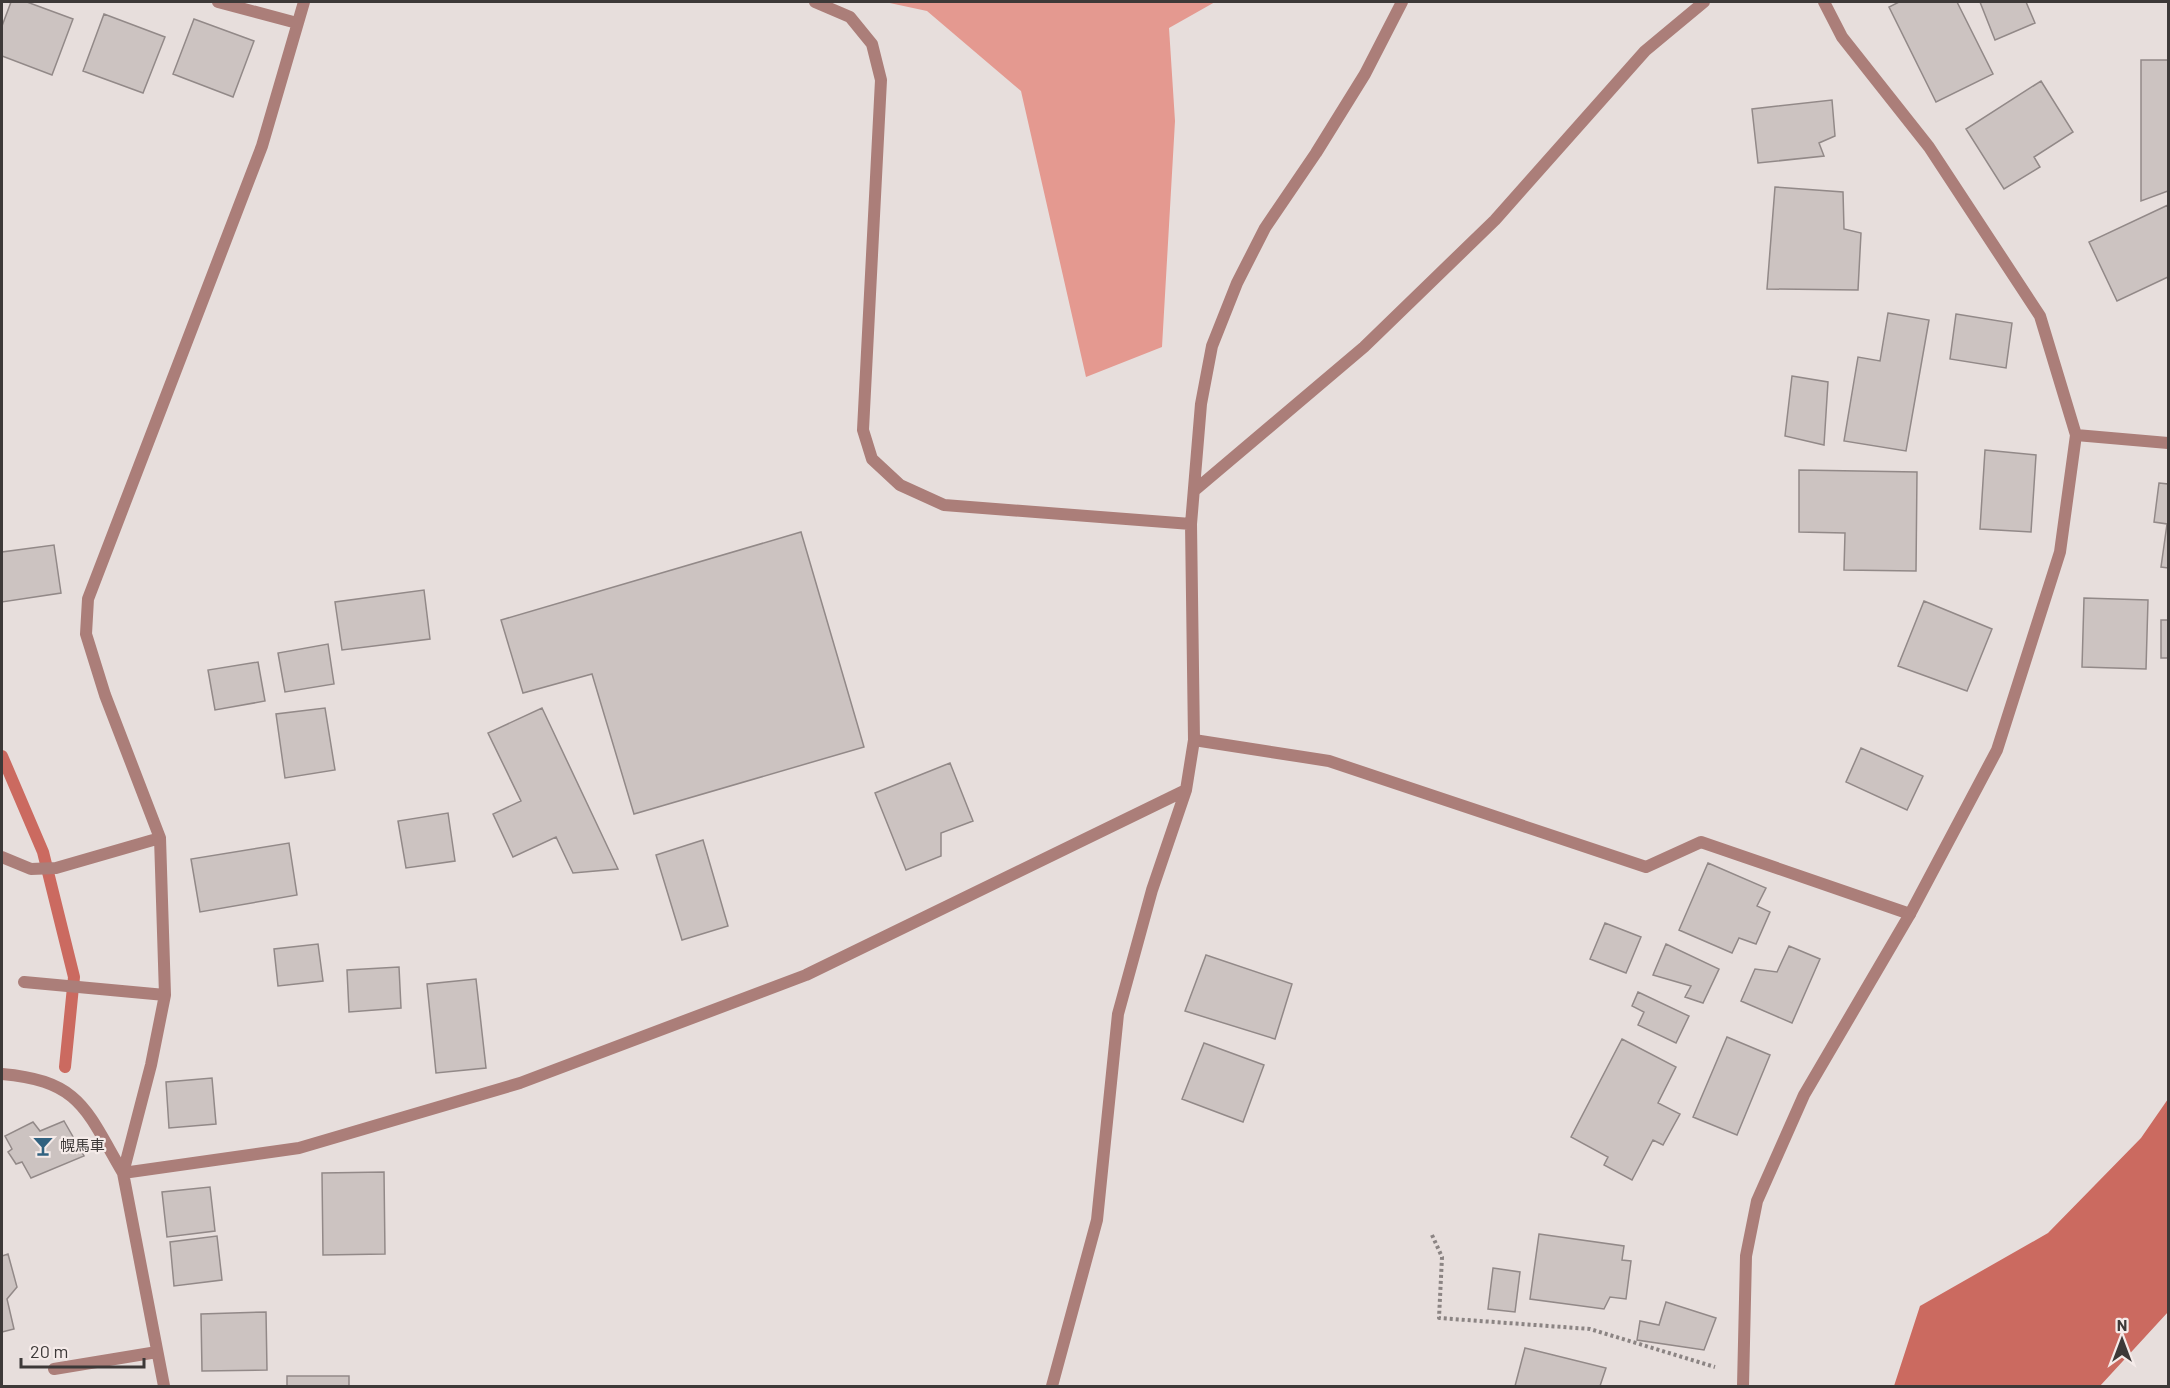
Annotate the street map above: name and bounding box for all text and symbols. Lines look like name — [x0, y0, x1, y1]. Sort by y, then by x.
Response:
bar icon: 幌馬車 — [31, 1134, 55, 1158]
place label: 幌馬車 — [60, 1136, 105, 1154]
north arrow — [2092, 1310, 2152, 1370]
text: N — [2117, 1315, 2127, 1334]
scale bar — [21, 1331, 144, 1369]
text: 20 m — [30, 1340, 68, 1362]

